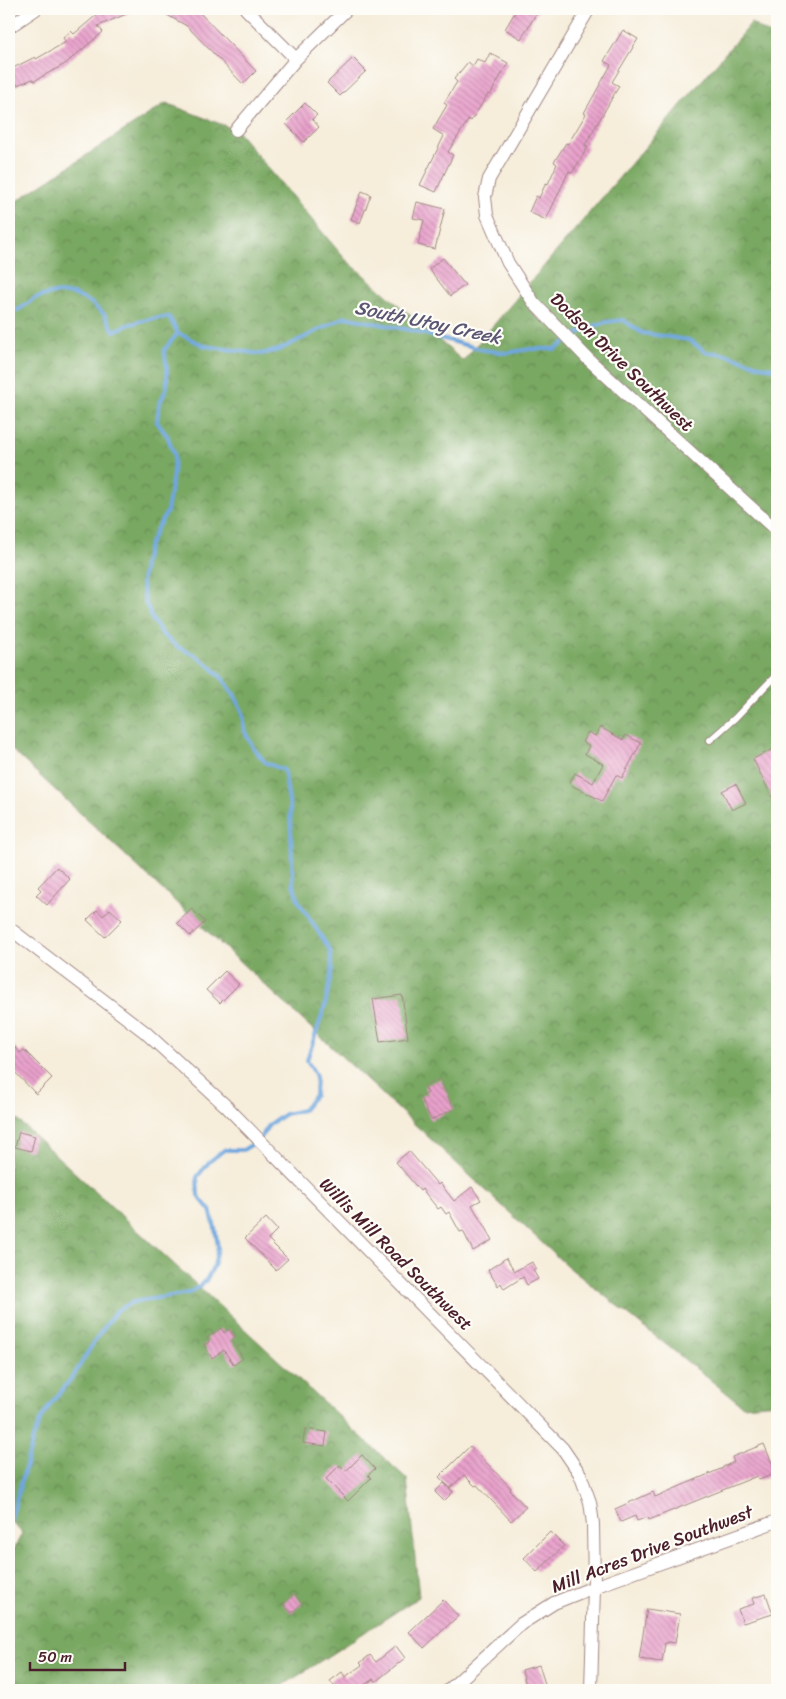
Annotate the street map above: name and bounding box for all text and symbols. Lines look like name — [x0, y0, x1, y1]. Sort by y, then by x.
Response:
street label: Dodson Drive Southwest — [542, 284, 702, 440]
water label: South Utoy Creek — [352, 290, 505, 354]
street label: Willis Mill Road Southwest — [311, 1169, 481, 1339]
street label: Mill Acres Drive Southwest — [546, 1495, 758, 1602]
scale bar — [30, 1639, 125, 1671]
text: 50 m — [38, 1644, 73, 1670]

